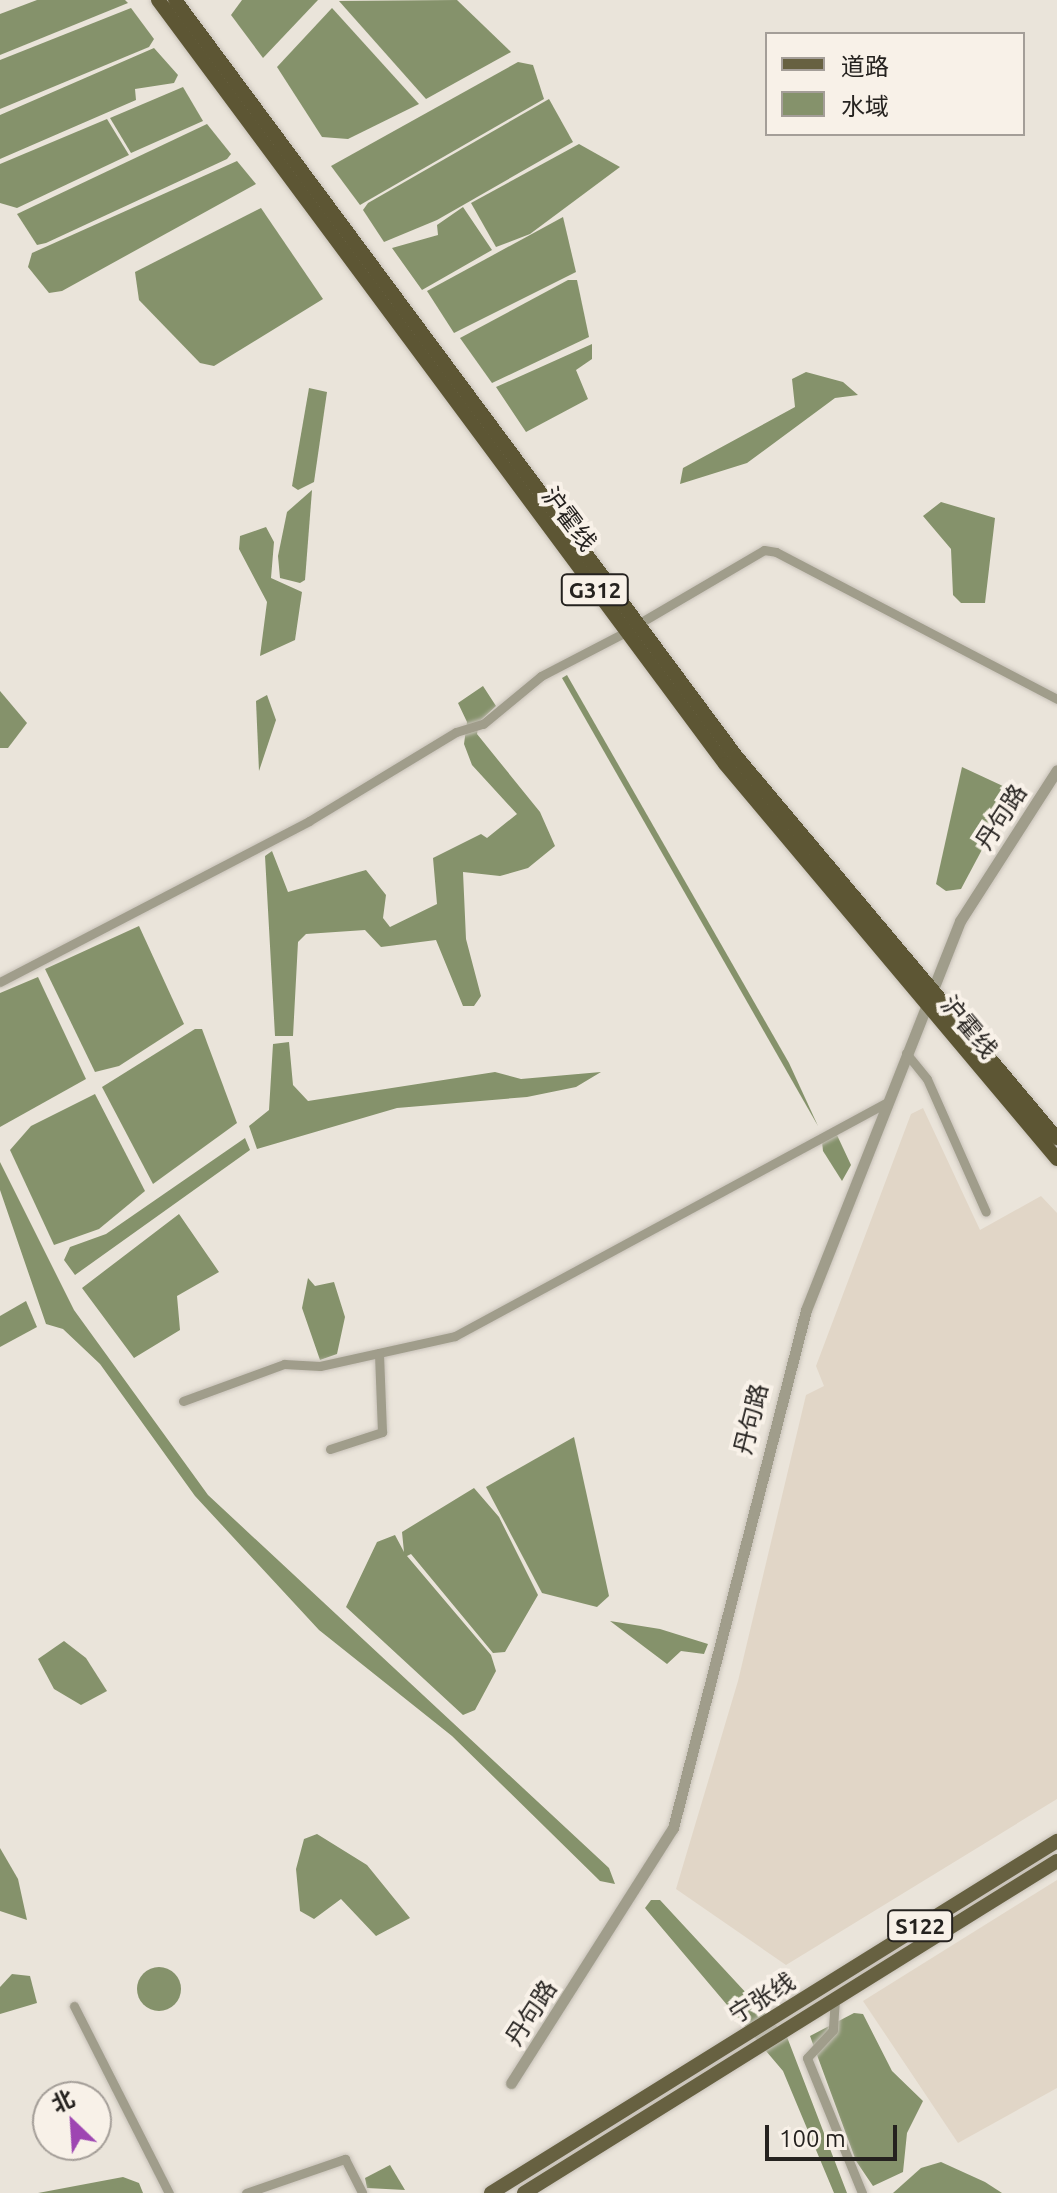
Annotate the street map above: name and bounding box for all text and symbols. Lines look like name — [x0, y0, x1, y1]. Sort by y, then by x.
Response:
legend — [765, 32, 1025, 136]
text: 道路 — [841, 53, 889, 80]
text: 水域 — [841, 93, 889, 120]
street label: 沪霍线 — [536, 482, 602, 556]
road number: G312 — [559, 572, 631, 608]
street label: 丹句路 — [969, 779, 1033, 855]
street label: 沪霍线 — [935, 990, 1003, 1064]
street label: 丹句路 — [728, 1381, 774, 1457]
road number: S122 — [886, 1908, 954, 1944]
street label: 宁张线 — [724, 1967, 800, 2029]
street label: 丹句路 — [499, 1975, 563, 2051]
north arrow — [32, 2081, 112, 2161]
text: 北 — [47, 2085, 78, 2117]
scale bar — [769, 2109, 901, 2159]
text: 100 m — [779, 2125, 846, 2152]

